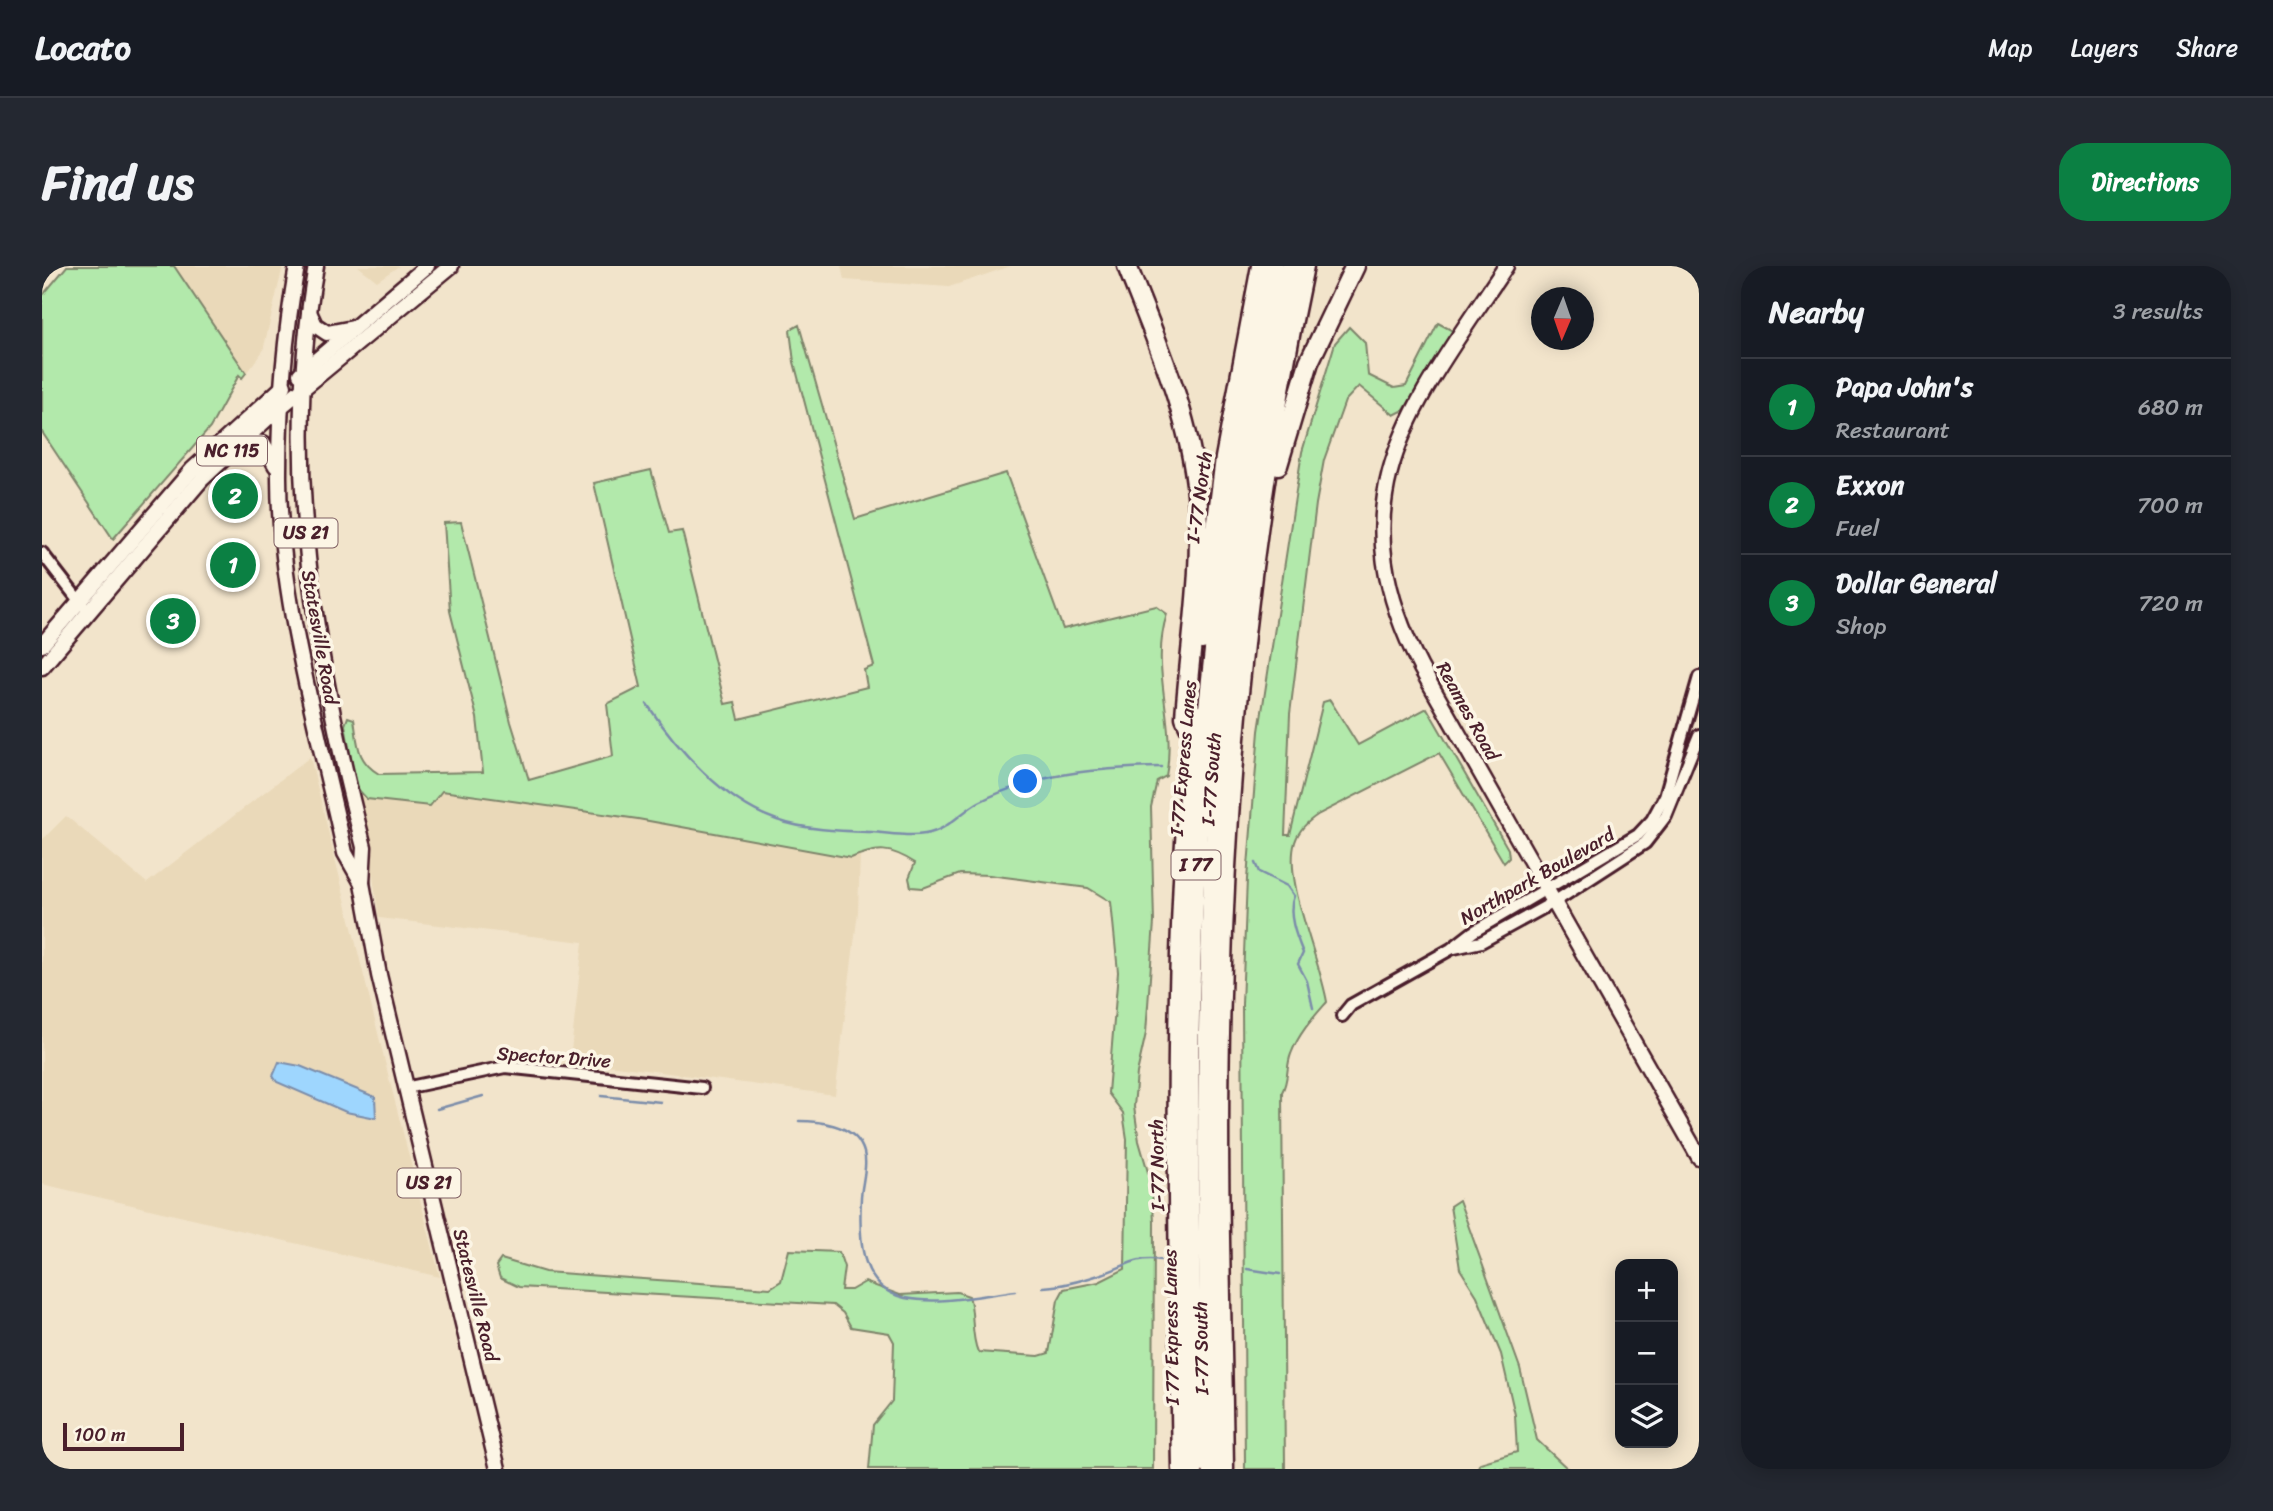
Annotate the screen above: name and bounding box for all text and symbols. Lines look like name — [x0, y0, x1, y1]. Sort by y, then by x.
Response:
text: Locato — [35, 19, 131, 77]
text: Map — [1988, 27, 2033, 69]
text: Layers — [2071, 27, 2138, 69]
text: Share — [2176, 27, 2238, 69]
text: Find us — [42, 139, 194, 226]
button: Directions — [2059, 143, 2231, 221]
text: Nearby — [1769, 285, 1864, 339]
north arrow — [1531, 287, 1594, 350]
text: 3 results — [2113, 291, 2203, 332]
text: Papa John's — [1836, 364, 1973, 410]
text: 1 — [1787, 387, 1797, 428]
text: 680 m — [2138, 387, 2203, 428]
text: Restaurant — [1836, 410, 1950, 451]
road number: NC 115 — [197, 436, 267, 466]
street label: I-77 North — [1176, 449, 1222, 546]
text: Exxon — [1836, 462, 1904, 508]
pin: 2 — [212, 470, 258, 522]
text: 2 — [1785, 485, 1799, 526]
text: 700 m — [2137, 485, 2203, 526]
text: Fuel — [1836, 508, 1879, 549]
road number: US 21 — [274, 519, 338, 548]
pin: 1 — [210, 539, 256, 591]
text: Dollar General — [1836, 560, 1997, 606]
street label: Statesville Road — [292, 567, 348, 709]
text: 3 — [1786, 583, 1798, 624]
text: 720 m — [2138, 583, 2203, 624]
pin: 3 — [150, 595, 196, 647]
text: Shop — [1836, 606, 1886, 647]
street label: Reames Road — [1427, 655, 1510, 768]
street label: I 77 Express Lanes — [1160, 679, 1206, 838]
street label: I-77 South — [1191, 731, 1231, 828]
your location — [1008, 764, 1042, 798]
street label: Northpark Boulevard — [1453, 817, 1622, 934]
road number: I 77 — [1172, 850, 1220, 880]
street label: Spector Drive — [496, 1037, 612, 1077]
street label: I-77 North — [1140, 1119, 1174, 1212]
road number: US 21 — [398, 1168, 460, 1198]
street label: Statesville Road — [444, 1225, 509, 1367]
street label: I 77 Express Lanes — [1153, 1249, 1189, 1406]
map controls — [1615, 1259, 1678, 1448]
button: + — [1615, 1259, 1678, 1322]
street label: I-77 South — [1184, 1301, 1218, 1396]
button: − — [1615, 1322, 1678, 1385]
button: layers — [1615, 1385, 1678, 1448]
text: 100 m — [74, 1418, 126, 1451]
scale bar — [63, 1420, 184, 1452]

